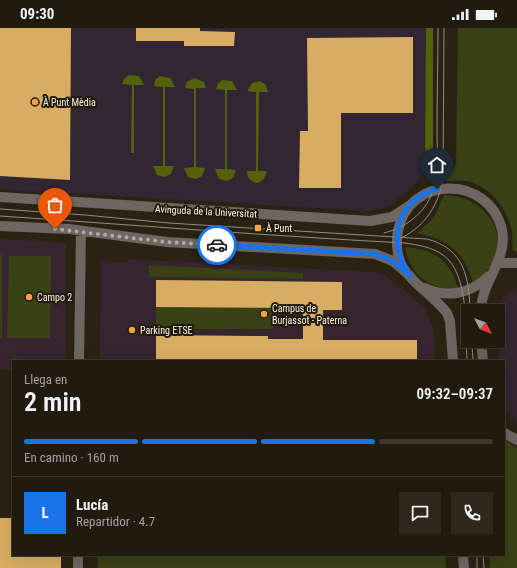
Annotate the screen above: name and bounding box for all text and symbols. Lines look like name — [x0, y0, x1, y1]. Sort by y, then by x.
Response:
text: 09:30 — [20, 5, 54, 23]
place label: À Punt Mèdia — [43, 96, 96, 108]
marker: À Punt Mèdia — [30, 97, 40, 107]
pin — [420, 148, 454, 189]
icon: home — [426, 154, 448, 176]
pin — [38, 188, 72, 229]
icon: bag — [44, 194, 66, 216]
street label: Avinguda de la Universitat — [155, 203, 257, 220]
place label: À Punt — [266, 222, 292, 234]
marker: À Punt — [253, 223, 263, 233]
courier — [197, 225, 237, 265]
icon: car — [206, 234, 228, 256]
marker: Campo 2 — [24, 292, 34, 302]
place label: Campo 2 — [37, 292, 72, 303]
place label: Campus de Burjassot - Paterna — [272, 303, 347, 326]
north arrow — [461, 304, 505, 348]
map controls — [461, 304, 505, 348]
marker: Campus de Burjassot - Paterna — [259, 309, 269, 319]
marker: Parking ETSE — [127, 325, 137, 335]
place label: Parking ETSE — [140, 325, 193, 336]
text: Llega en — [24, 372, 67, 387]
text: 09:32–09:37 — [416, 385, 493, 403]
text: 2 min — [24, 387, 82, 417]
text: En camino · 160 m — [24, 450, 119, 465]
button: chat — [399, 492, 441, 534]
button: phone — [451, 492, 493, 534]
text: Lucía — [76, 496, 108, 514]
text: L — [41, 504, 49, 522]
text: Repartidor · 4.7 — [76, 514, 155, 529]

